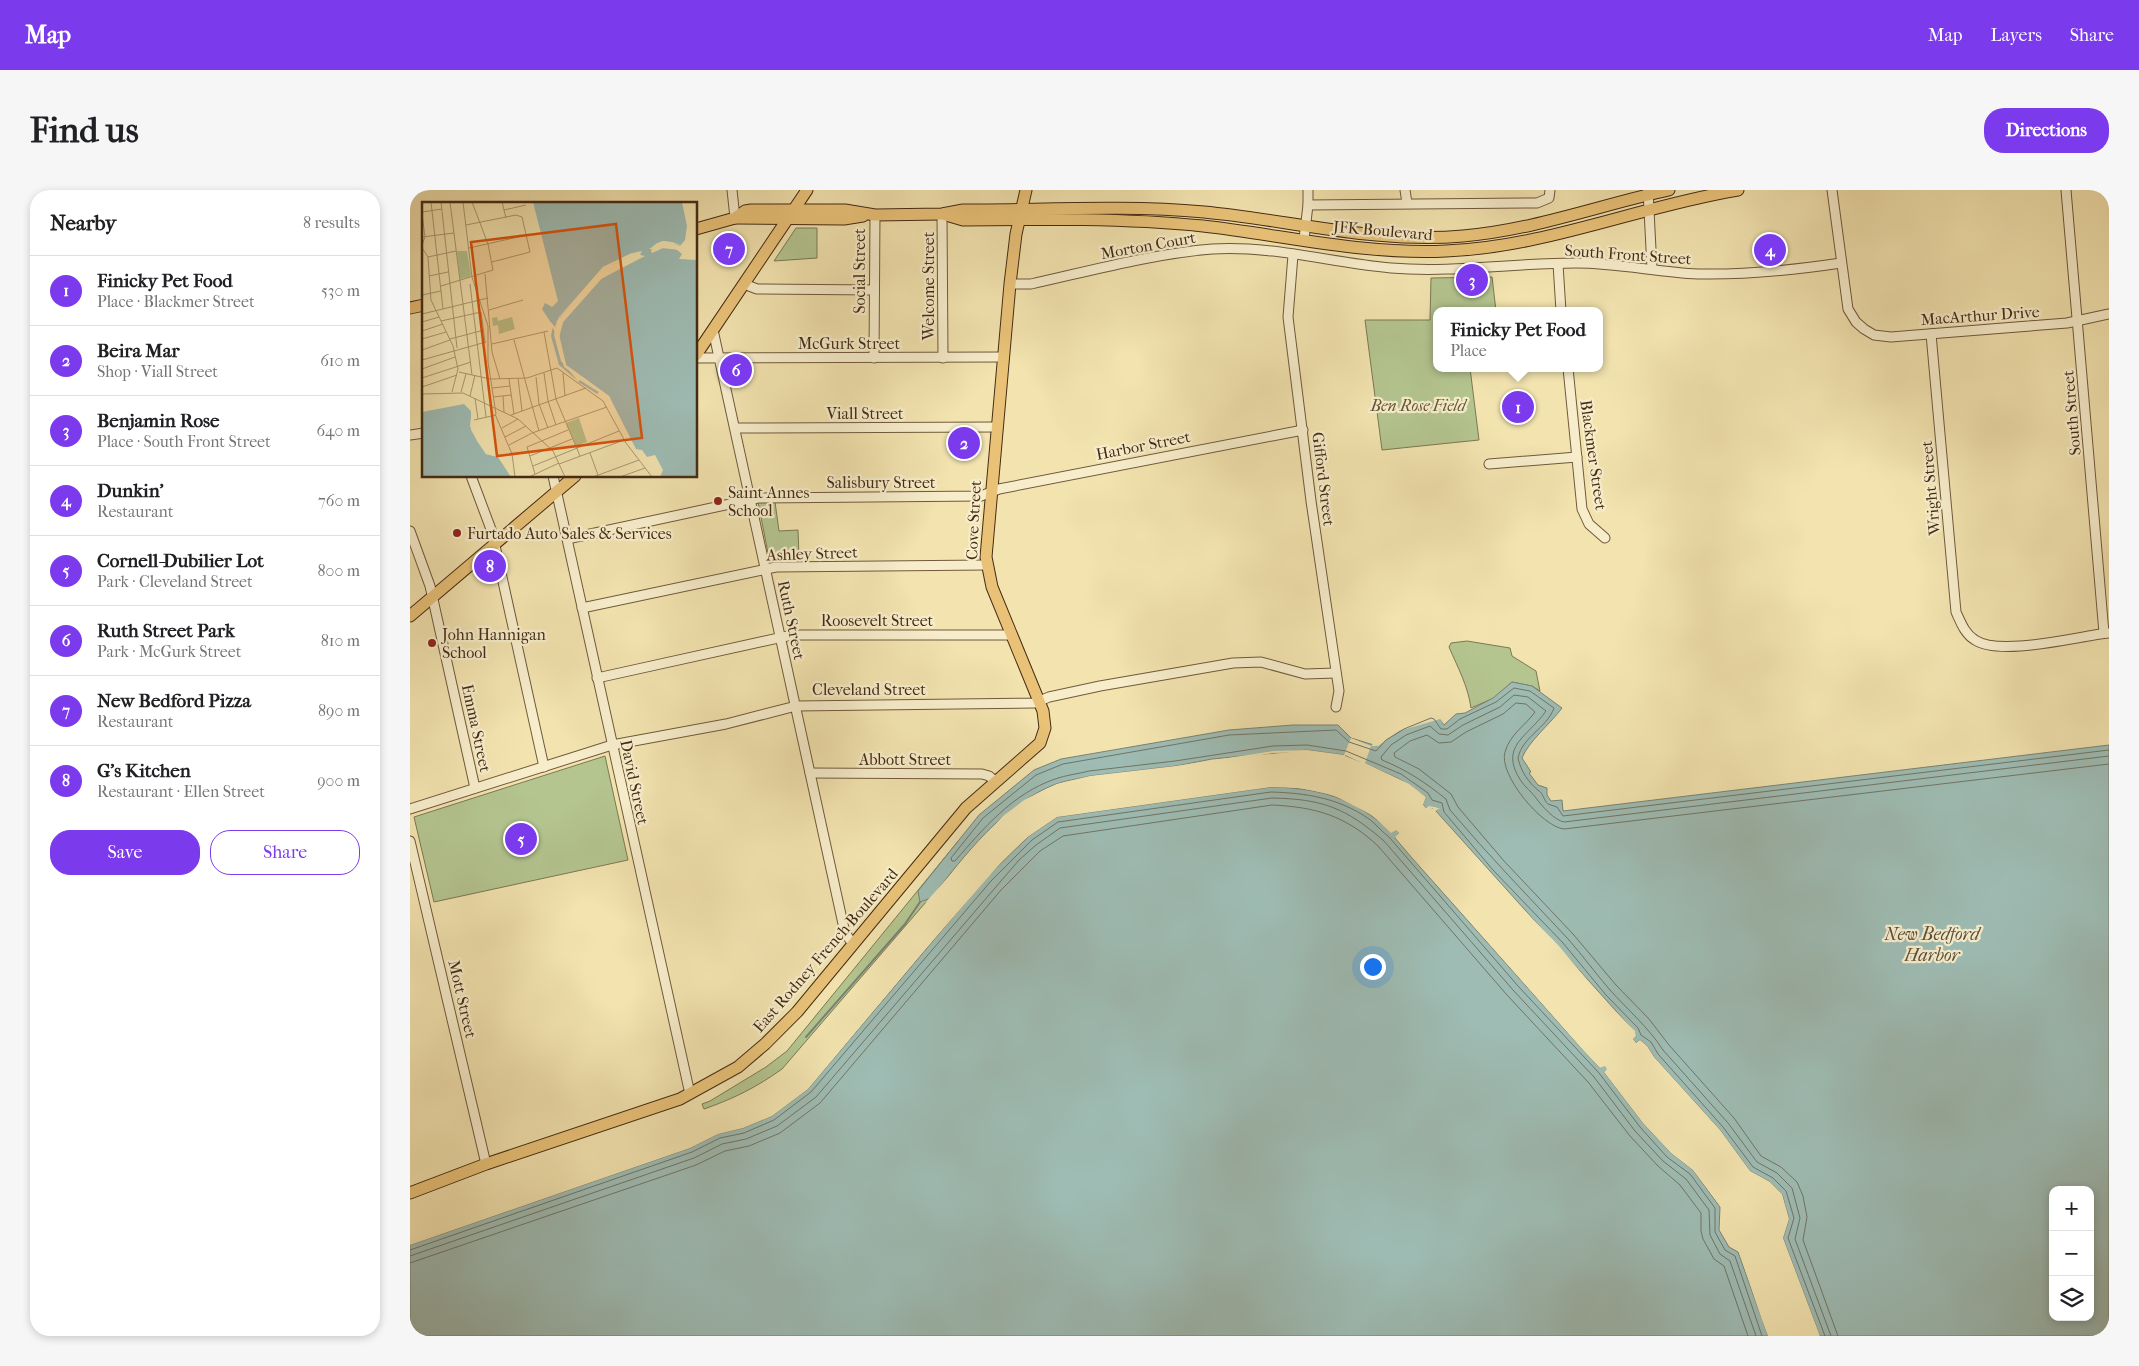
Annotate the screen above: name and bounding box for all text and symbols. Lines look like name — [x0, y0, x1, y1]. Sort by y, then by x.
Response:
text: Map — [25, 21, 71, 49]
text: Map — [1928, 25, 1962, 46]
text: Layers — [1990, 25, 2042, 46]
text: Share — [2070, 25, 2114, 46]
button: Directions — [1984, 108, 2109, 153]
text: Find us — [30, 110, 139, 151]
inset map — [422, 202, 698, 478]
text: Nearby — [50, 211, 116, 235]
text: 8 results — [303, 213, 360, 232]
street label: JFK Boulevard — [1330, 217, 1434, 244]
street label: Social Street — [850, 228, 869, 314]
street label: Morton Court — [1099, 228, 1197, 263]
pin: 7 — [713, 230, 745, 268]
street label: Welcome Street — [919, 231, 938, 341]
pin: 4 — [1754, 231, 1786, 269]
street label: South Front Street — [1564, 241, 1692, 268]
pin: 3 — [1456, 261, 1488, 299]
text: Finicky Pet Food — [97, 270, 233, 292]
text: 1 — [63, 281, 69, 300]
text: 530 m — [321, 281, 360, 300]
text: Place · Blackmer Street — [97, 292, 255, 311]
street label: MacArthur Drive — [1920, 302, 2040, 329]
popup — [1433, 307, 1603, 372]
text: Finicky Pet Food — [1450, 319, 1586, 341]
street label: McGurk Street — [798, 334, 901, 353]
text: Beira Mar — [97, 340, 180, 362]
text: Place — [1450, 341, 1487, 360]
text: 2 — [62, 351, 70, 370]
text: 610 m — [320, 351, 360, 370]
pin: 6 — [720, 351, 752, 389]
text: Shop · Viall Street — [97, 362, 218, 381]
street label: South Street — [2058, 369, 2085, 456]
pin: 1 — [1502, 388, 1534, 426]
park label: Ben Rose Field — [1369, 396, 1467, 415]
street label: Blackmer Street — [1576, 399, 1611, 512]
street label: Viall Street — [825, 404, 904, 423]
text: Benjamin Rose — [97, 410, 219, 432]
text: 3 — [63, 421, 69, 440]
text: 640 m — [316, 421, 360, 440]
pin: 2 — [948, 424, 980, 462]
street label: Harbor Street — [1094, 427, 1192, 464]
street label: Gifford Street — [1308, 431, 1339, 527]
text: Place · South Front Street — [97, 432, 271, 451]
street label: Wright Street — [1917, 440, 1944, 537]
street label: Salisbury Street — [826, 473, 936, 492]
street label: Cove Street — [962, 479, 985, 560]
text: Dunkin' — [97, 480, 164, 502]
place label: Saint Annes School — [728, 483, 809, 520]
text: 4 — [61, 491, 71, 510]
text: 760 m — [318, 491, 360, 510]
marker: Saint Annes School — [712, 495, 724, 507]
text: Restaurant — [97, 502, 173, 521]
place label: Furtado Auto Sales & Services — [467, 524, 672, 543]
marker: Furtado Auto Sales & Services — [451, 527, 463, 539]
street label: Ashley Street — [765, 542, 858, 565]
pin: 8 — [474, 547, 506, 585]
text: Cornell-Dubilier Lot — [97, 550, 264, 572]
text: 5 — [63, 561, 69, 580]
text: 800 m — [318, 561, 360, 580]
text: Park · Cleveland Street — [97, 572, 253, 591]
street label: Ruth Street — [774, 579, 809, 662]
street label: Roosevelt Street — [821, 611, 934, 630]
text: Ruth Street Park — [97, 620, 235, 642]
place label: John Hannigan School — [440, 625, 547, 662]
text: 6 — [62, 631, 70, 650]
text: 810 m — [321, 631, 360, 650]
marker: John Hannigan School — [426, 637, 438, 649]
text: Park · McGurk Street — [97, 642, 241, 661]
street label: Cleveland Street — [812, 680, 926, 699]
street label: Emma Street — [458, 682, 495, 774]
text: New Bedford Pizza — [97, 690, 251, 712]
text: 7 — [62, 701, 70, 720]
text: 890 m — [318, 701, 360, 720]
text: Restaurant — [97, 712, 173, 731]
street label: David Street — [616, 738, 653, 827]
street label: Abbott Street — [858, 750, 951, 769]
text: G’s Kitchen — [97, 760, 191, 782]
text: 8 — [62, 771, 70, 790]
text: 900 m — [317, 771, 360, 790]
text: Restaurant · Ellen Street — [97, 782, 265, 801]
pin: 5 — [505, 820, 537, 858]
button: Save — [50, 830, 200, 875]
button: Share — [210, 830, 360, 875]
street label: East Rodney French Boulevard — [749, 864, 902, 1036]
water label: New Bedford Harbor — [1884, 924, 1982, 966]
your location — [1360, 954, 1386, 980]
street label: Mott Street — [444, 958, 481, 1040]
map controls — [2049, 1186, 2094, 1321]
button: + — [2049, 1186, 2094, 1231]
button: − — [2049, 1231, 2094, 1276]
button: layers — [2049, 1276, 2094, 1321]

